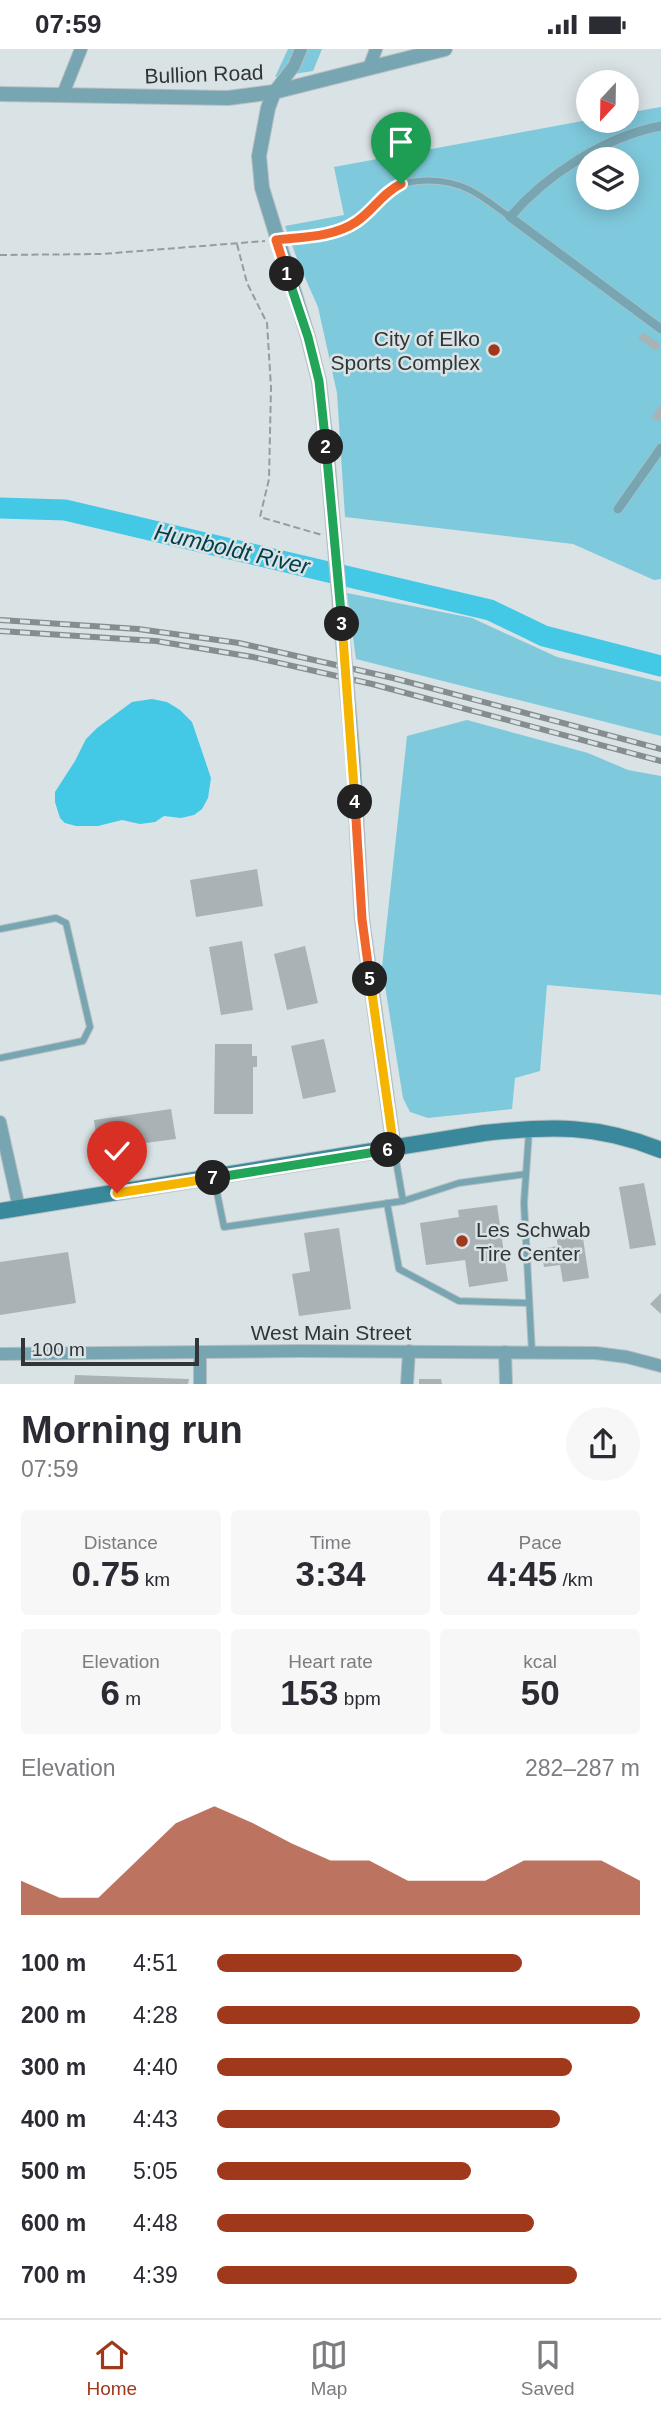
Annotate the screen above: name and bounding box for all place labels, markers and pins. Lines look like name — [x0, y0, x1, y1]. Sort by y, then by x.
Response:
pin — [371, 112, 431, 184]
pin: 1 — [270, 257, 304, 292]
place label: City of Elko Sports Complex — [331, 327, 480, 374]
marker: City of Elko Sports Complex — [486, 342, 502, 358]
pin: 2 — [308, 429, 344, 465]
pin: 3 — [324, 607, 360, 641]
pin: 4 — [338, 785, 372, 819]
pin: 5 — [352, 961, 388, 997]
pin — [87, 1121, 147, 1193]
pin: 6 — [370, 1133, 406, 1167]
pin: 7 — [196, 1161, 230, 1195]
place label: Les Schwab Tire Center — [476, 1218, 590, 1265]
marker: Les Schwab Tire Center — [454, 1233, 470, 1249]

